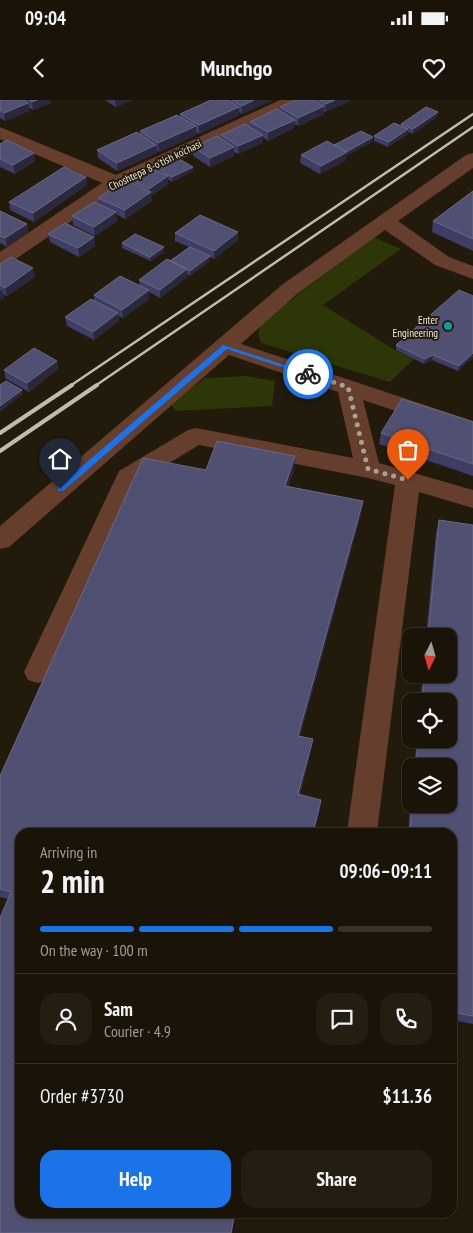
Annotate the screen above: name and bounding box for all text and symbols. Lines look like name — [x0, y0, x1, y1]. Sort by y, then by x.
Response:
text: 09:04 — [25, 6, 66, 30]
icon: back — [25, 54, 53, 82]
text: Munchgo — [201, 54, 272, 82]
icon: heart — [420, 54, 448, 82]
street label: Choshtepa 8-o'tish ko'chasi — [106, 136, 204, 194]
place label: Enter Engineering — [393, 313, 438, 340]
marker: Enter Engineering — [442, 320, 454, 332]
courier — [283, 349, 333, 399]
icon: bike — [294, 360, 322, 388]
pin — [387, 429, 429, 480]
icon: bag — [394, 436, 422, 464]
pin — [39, 438, 81, 489]
icon: home — [46, 445, 74, 473]
north arrow — [402, 628, 458, 682]
map controls — [402, 628, 457, 813]
button: locate — [402, 693, 457, 748]
button: layers — [402, 758, 457, 813]
text: Arriving in — [40, 842, 97, 862]
text: 09:06–09:11 — [339, 859, 432, 883]
text: 2 min — [40, 860, 105, 902]
text: On the way · 100 m — [40, 940, 148, 960]
button: person — [40, 993, 92, 1045]
button: chat — [316, 993, 368, 1045]
button: phone — [380, 993, 432, 1045]
text: Sam — [104, 997, 133, 1021]
text: Courier · 4.9 — [104, 1021, 171, 1041]
text: Order #3730 — [40, 1084, 124, 1108]
text: $11.36 — [383, 1084, 432, 1108]
button: Help — [40, 1150, 231, 1208]
button: Share — [241, 1150, 432, 1208]

